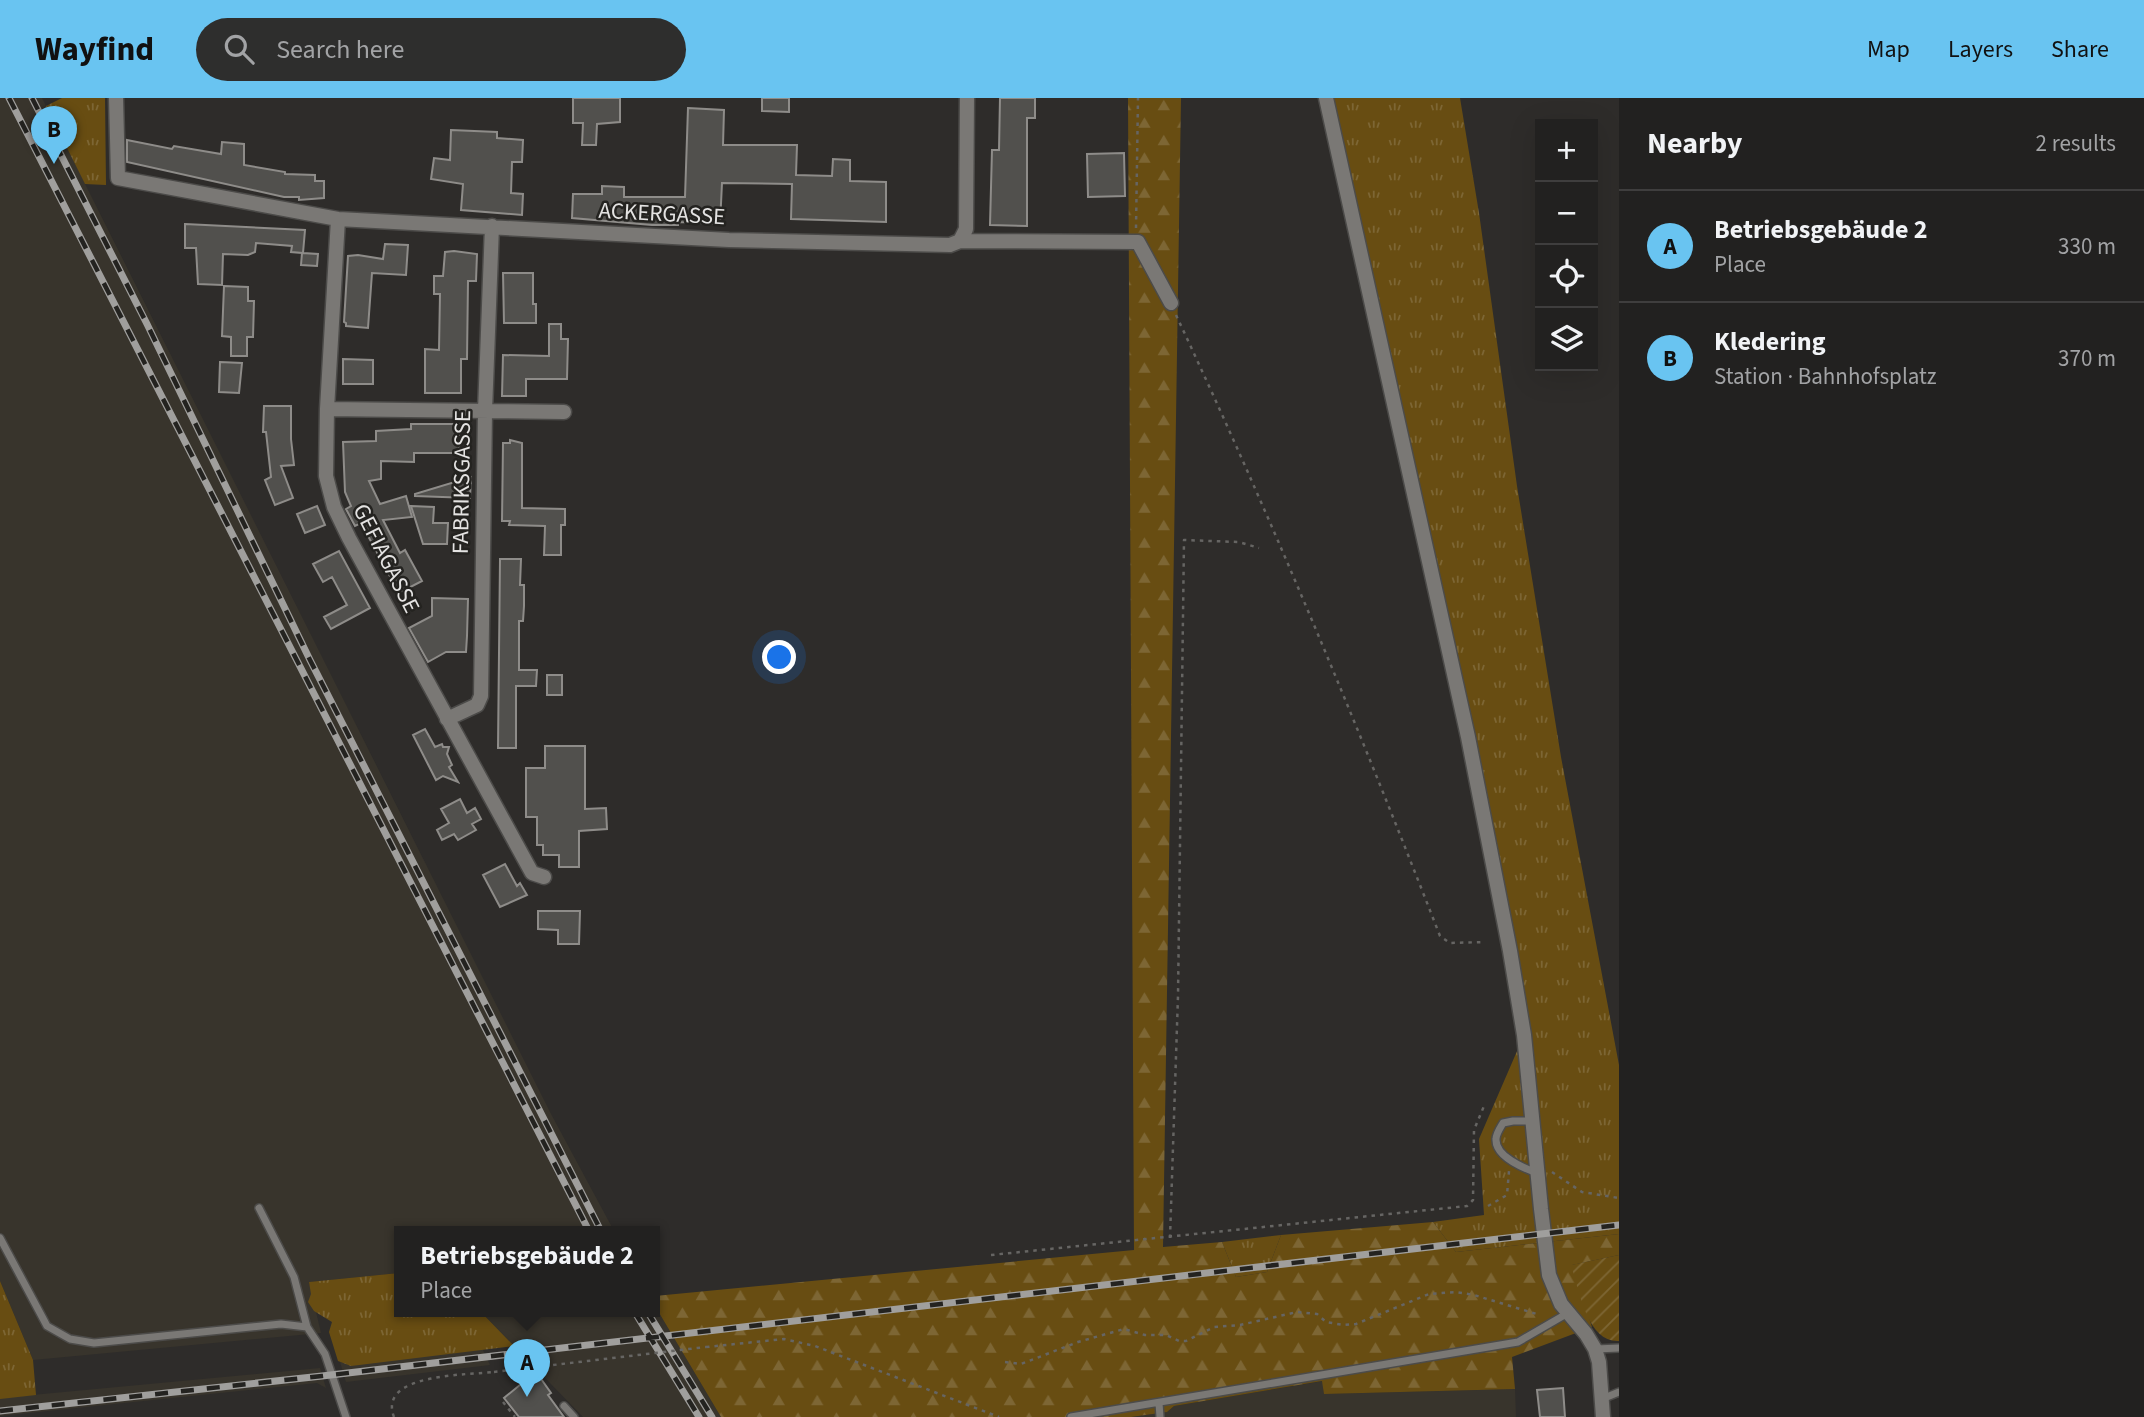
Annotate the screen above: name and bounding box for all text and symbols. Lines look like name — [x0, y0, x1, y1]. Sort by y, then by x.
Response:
search box — [196, 18, 686, 81]
text: Wayfind — [35, 26, 154, 73]
icon: search — [220, 30, 258, 68]
text: Search here — [276, 31, 404, 68]
text: Map — [1867, 32, 1910, 67]
text: Layers — [1948, 32, 2013, 67]
text: Share — [2051, 32, 2109, 67]
pin: B — [31, 106, 77, 164]
map controls — [1535, 119, 1598, 371]
button: + — [1535, 119, 1598, 182]
text: Nearby — [1647, 122, 1742, 165]
text: 2 results — [2036, 127, 2116, 160]
button: − — [1535, 182, 1598, 245]
street label: ACKERGASSE — [598, 194, 726, 233]
text: Betriebsgebäude 2 — [1714, 211, 1927, 248]
text: A — [1663, 230, 1677, 263]
text: 330 m — [2058, 230, 2116, 263]
button: locate — [1535, 245, 1598, 308]
text: Place — [1714, 248, 1766, 281]
button: layers — [1535, 308, 1598, 371]
text: Kledering — [1714, 323, 1826, 360]
text: B — [1663, 342, 1677, 375]
text: 370 m — [2058, 342, 2116, 375]
text: Station · Bahnhofsplatz — [1714, 360, 1937, 393]
street label: FABRIKSGASSE — [444, 410, 479, 554]
street label: GEFIAGASSE — [345, 498, 428, 619]
your location — [762, 640, 796, 674]
popup — [394, 1226, 660, 1317]
text: Betriebsgebäude 2 — [420, 1237, 634, 1274]
text: Place — [420, 1274, 472, 1307]
pin: A — [504, 1339, 550, 1397]

